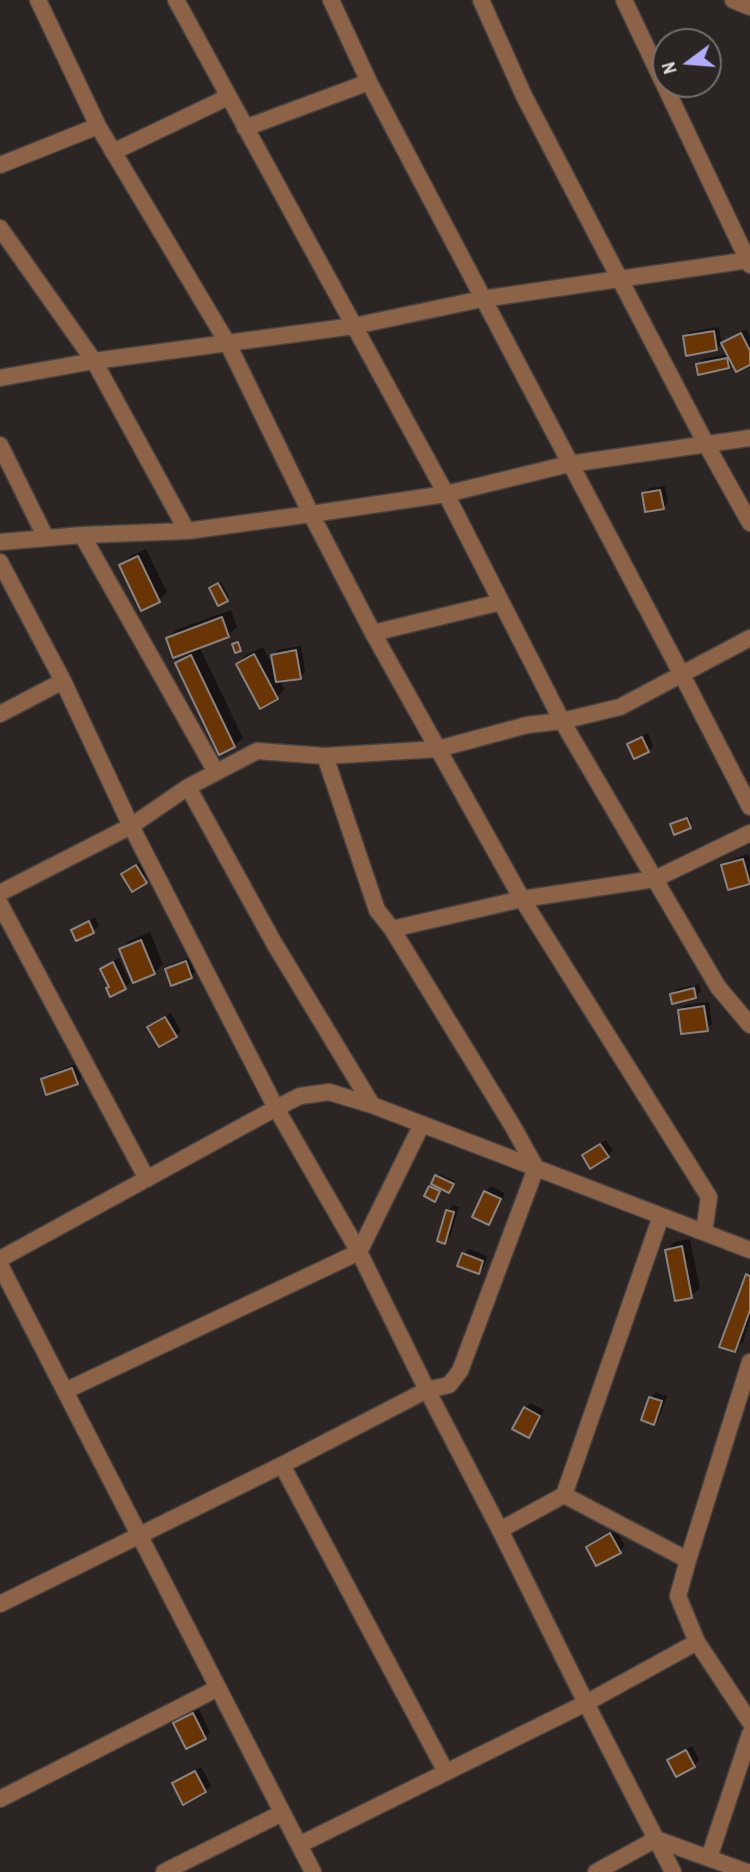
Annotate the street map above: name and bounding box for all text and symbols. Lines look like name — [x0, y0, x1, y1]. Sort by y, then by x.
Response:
north arrow — [652, 28, 722, 98]
text: N — [655, 59, 683, 77]

